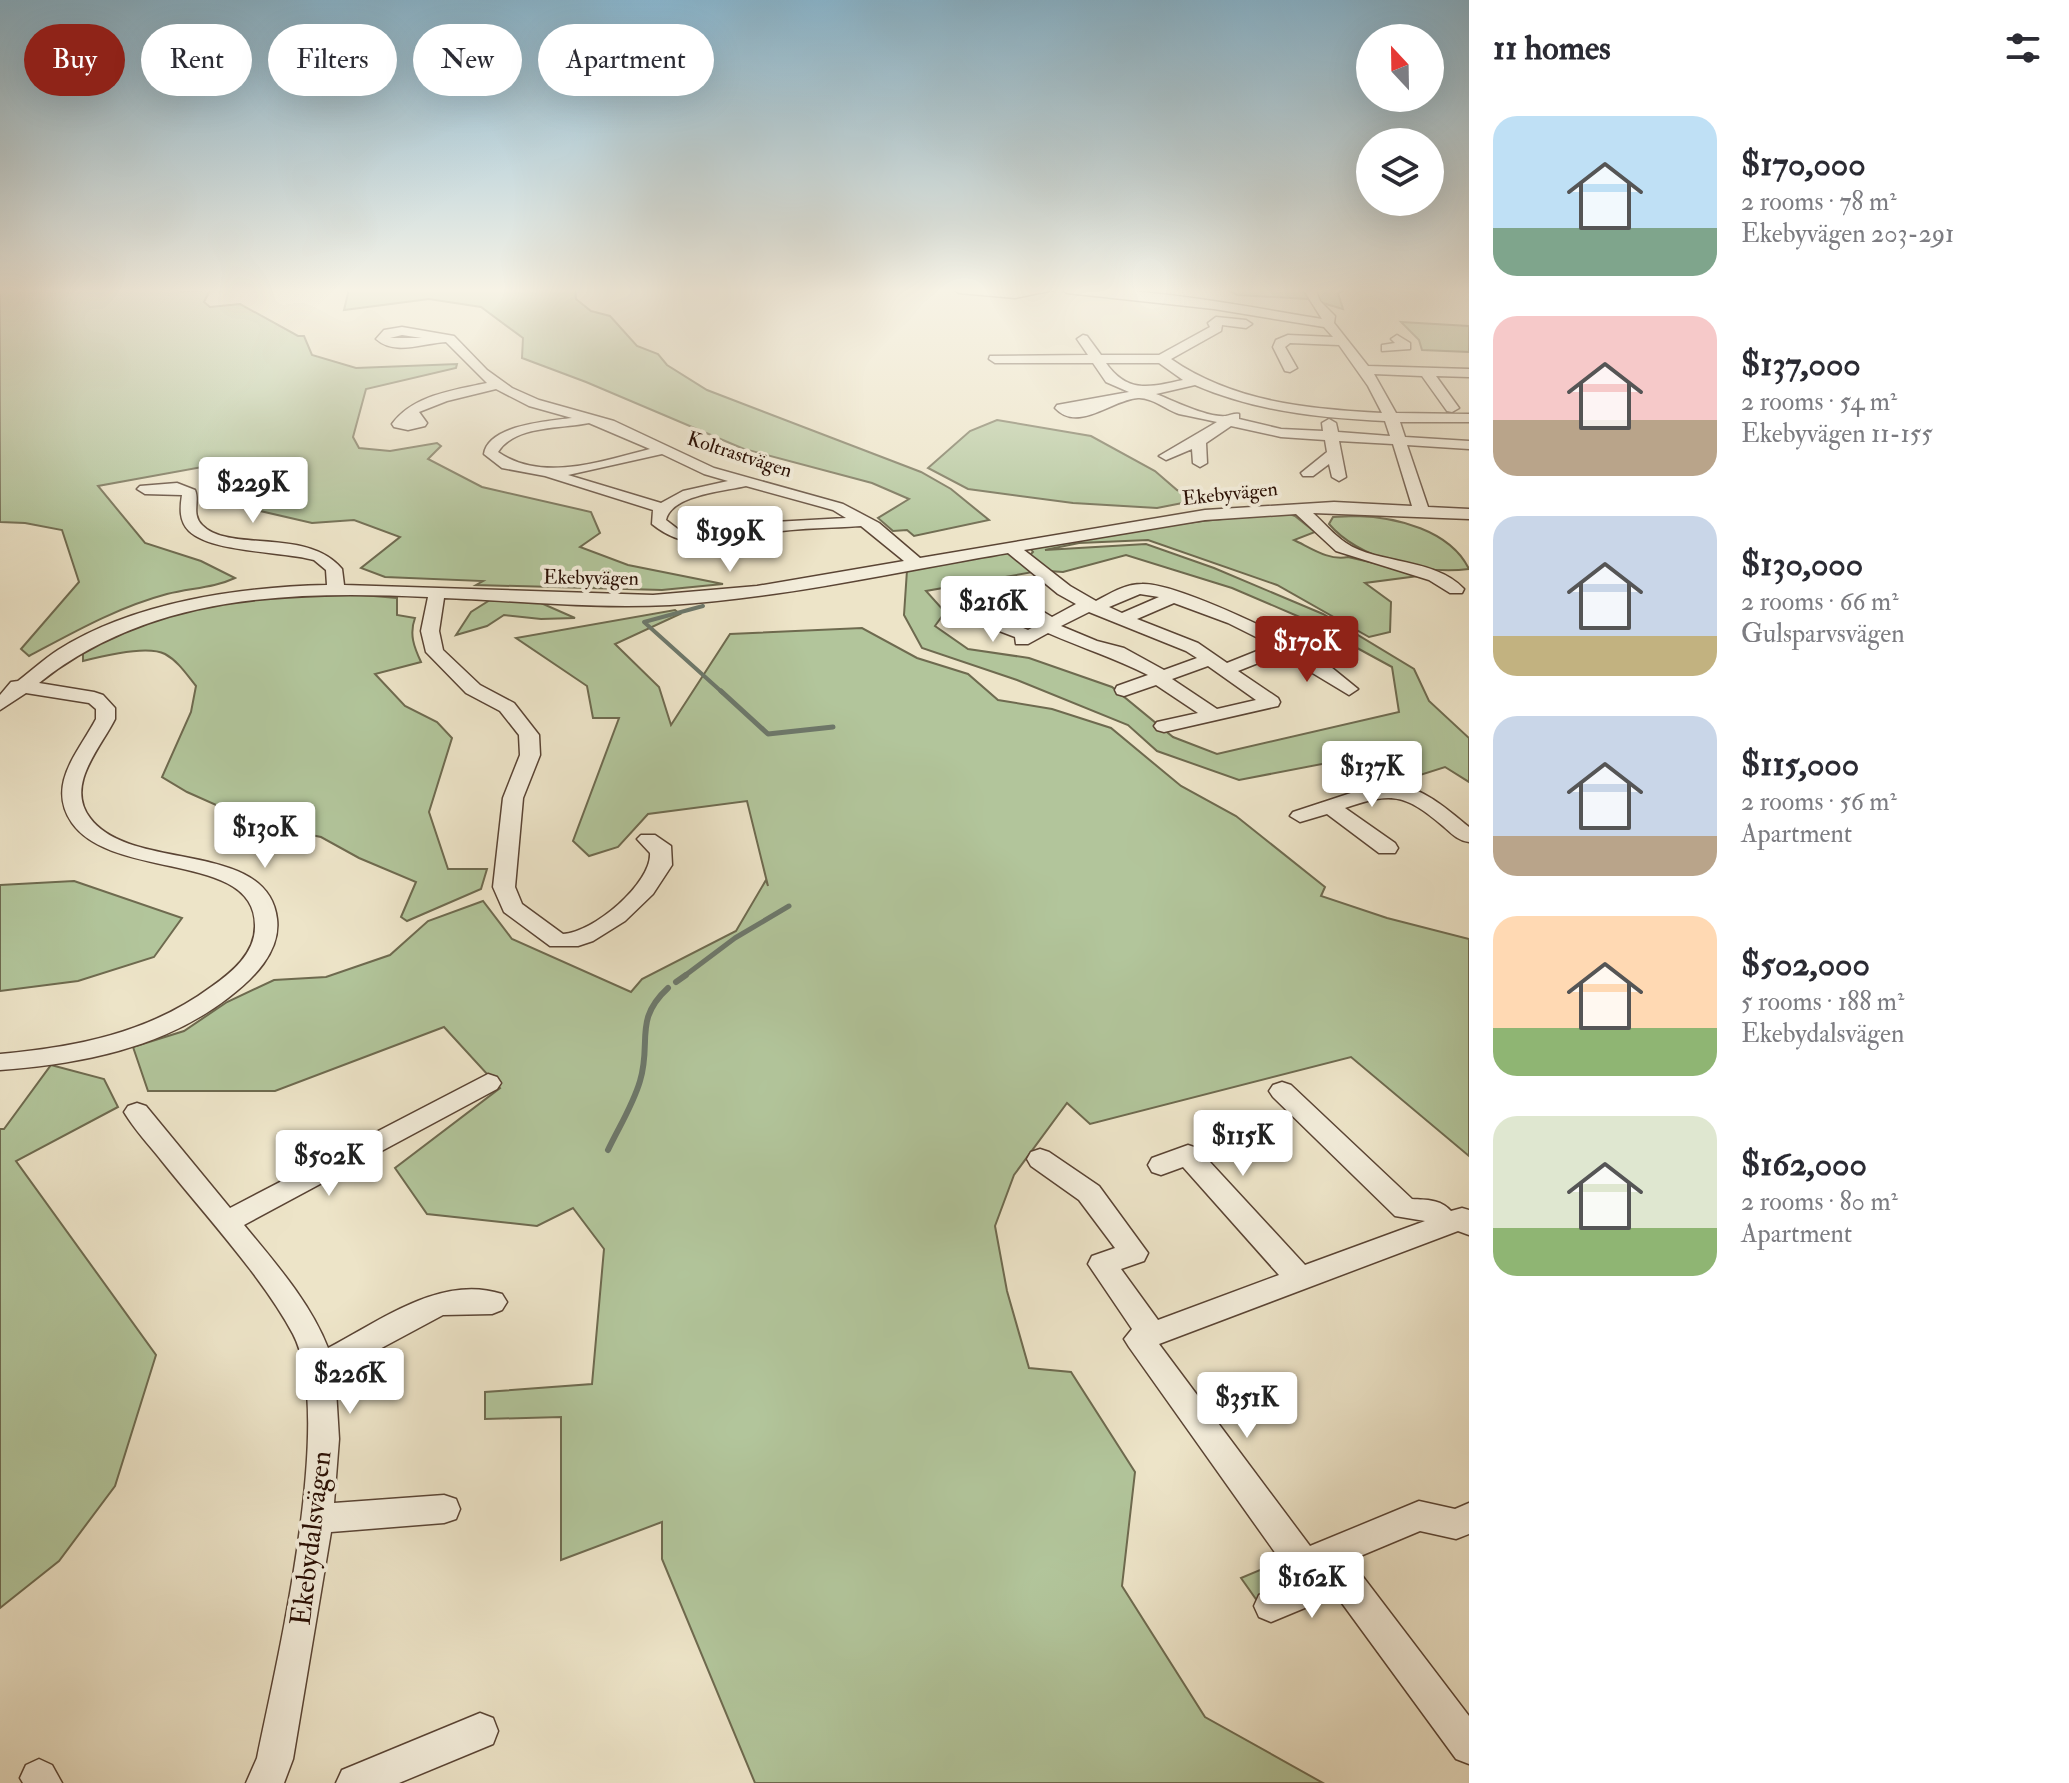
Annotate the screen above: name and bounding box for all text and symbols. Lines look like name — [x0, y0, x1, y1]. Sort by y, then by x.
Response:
chip: Buy — [24, 24, 125, 96]
chip: Rent — [141, 24, 252, 96]
chip: Filters — [268, 24, 397, 96]
chip: New — [413, 24, 522, 96]
chip: Apartment — [538, 24, 714, 96]
north arrow — [1356, 24, 1444, 112]
map controls — [1356, 24, 1444, 216]
icon: filters — [2001, 26, 2045, 70]
text: 11 homes — [1493, 27, 1611, 70]
button: layers — [1356, 128, 1444, 216]
text: $170,000 — [1741, 143, 1866, 186]
icon: home — [1557, 148, 1653, 244]
text: 2 rooms · 78 m² — [1741, 186, 1897, 218]
text: Ekebyvägen 203-291 — [1741, 218, 1954, 250]
text: $137,000 — [1741, 343, 1861, 386]
icon: home — [1557, 348, 1653, 444]
text: 2 rooms · 54 m² — [1741, 386, 1897, 418]
text: Ekebyvägen 11-155 — [1741, 418, 1933, 450]
street label: Koltrastvägen — [684, 426, 796, 483]
pin: $229K — [197, 457, 309, 525]
text: $229K — [217, 467, 289, 499]
street label: Ekebyvägen — [1181, 476, 1279, 511]
pin: $199K — [674, 506, 786, 574]
text: $199K — [696, 516, 764, 548]
text: $130,000 — [1741, 543, 1863, 586]
icon: home — [1557, 548, 1653, 644]
street label: Ekebyvägen — [543, 564, 639, 591]
pin: $216K — [937, 576, 1049, 644]
text: $216K — [959, 586, 1027, 618]
text: 2 rooms · 66 m² — [1741, 586, 1899, 618]
pin: $170K — [1251, 616, 1363, 684]
text: Gulsparvsvägen — [1741, 618, 1905, 650]
text: $170K — [1273, 626, 1341, 658]
pin: $137K — [1316, 741, 1428, 809]
text: $115,000 — [1741, 743, 1859, 786]
icon: home — [1557, 748, 1653, 844]
text: $137K — [1340, 751, 1404, 783]
text: 2 rooms · 56 m² — [1741, 786, 1897, 818]
pin: $130K — [209, 802, 321, 870]
text: $130K — [232, 812, 298, 844]
text: Apartment — [1741, 818, 1852, 850]
text: $502,000 — [1741, 943, 1870, 986]
icon: home — [1557, 948, 1653, 1044]
text: 5 rooms · 188 m² — [1741, 986, 1904, 1018]
text: Ekebydalsvägen — [1741, 1018, 1904, 1050]
pin: $115K — [1187, 1110, 1299, 1178]
text: $115K — [1212, 1120, 1274, 1152]
pin: $502K — [273, 1130, 385, 1198]
text: $502K — [294, 1140, 364, 1172]
text: $162,000 — [1741, 1143, 1867, 1186]
icon: home — [1557, 1148, 1653, 1244]
text: 2 rooms · 80 m² — [1741, 1186, 1898, 1218]
text: Apartment — [1741, 1218, 1852, 1250]
pin: $226K — [294, 1348, 406, 1416]
text: $226K — [314, 1358, 386, 1390]
pin: $351K — [1191, 1372, 1303, 1440]
text: $351K — [1215, 1382, 1279, 1414]
street label: Ekebydalsvägen — [283, 1449, 340, 1628]
pin: $162K — [1256, 1552, 1368, 1620]
text: $162K — [1278, 1562, 1346, 1594]

